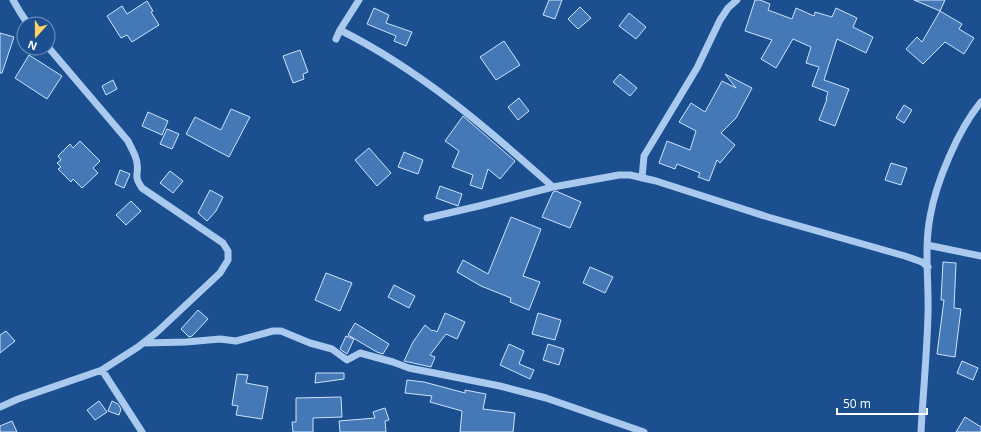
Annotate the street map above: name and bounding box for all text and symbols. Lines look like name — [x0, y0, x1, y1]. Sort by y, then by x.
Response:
north arrow — [16, 16, 56, 56]
text: N — [25, 37, 39, 54]
scale bar — [837, 390, 927, 416]
text: 50 m — [843, 395, 871, 412]

